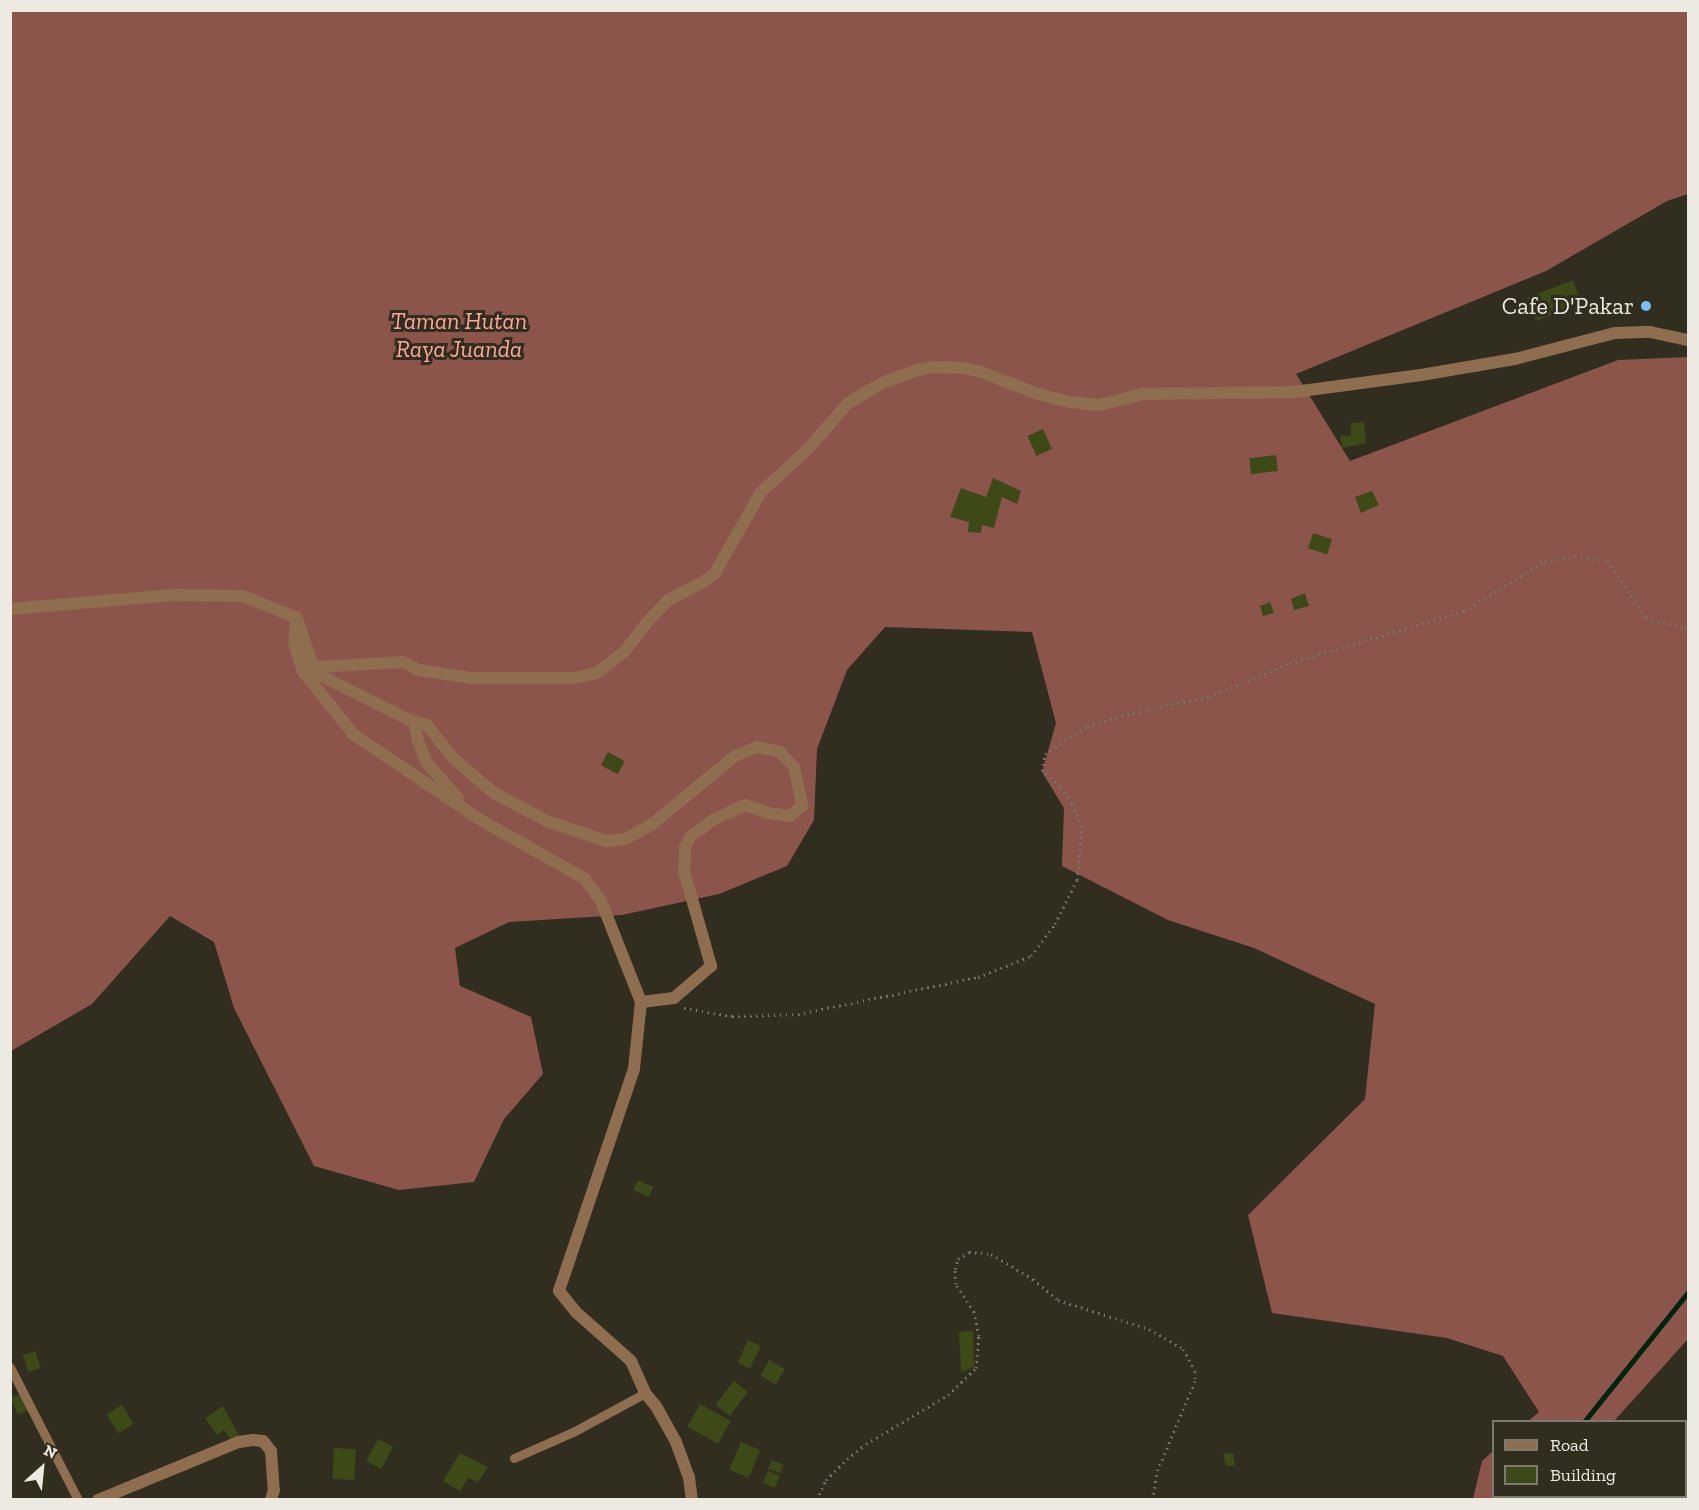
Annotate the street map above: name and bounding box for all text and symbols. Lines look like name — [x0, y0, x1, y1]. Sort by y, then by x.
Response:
place label: Cafe D'Pakar — [1502, 292, 1634, 320]
marker: Cafe D'Pakar — [1639, 299, 1653, 313]
park label: Taman Hutan Raya Juanda — [391, 307, 527, 363]
legend — [1492, 1420, 1687, 1498]
text: Road — [1550, 1434, 1589, 1456]
north arrow — [12, 1438, 72, 1498]
text: N — [41, 1440, 60, 1463]
text: Building — [1550, 1464, 1616, 1486]

